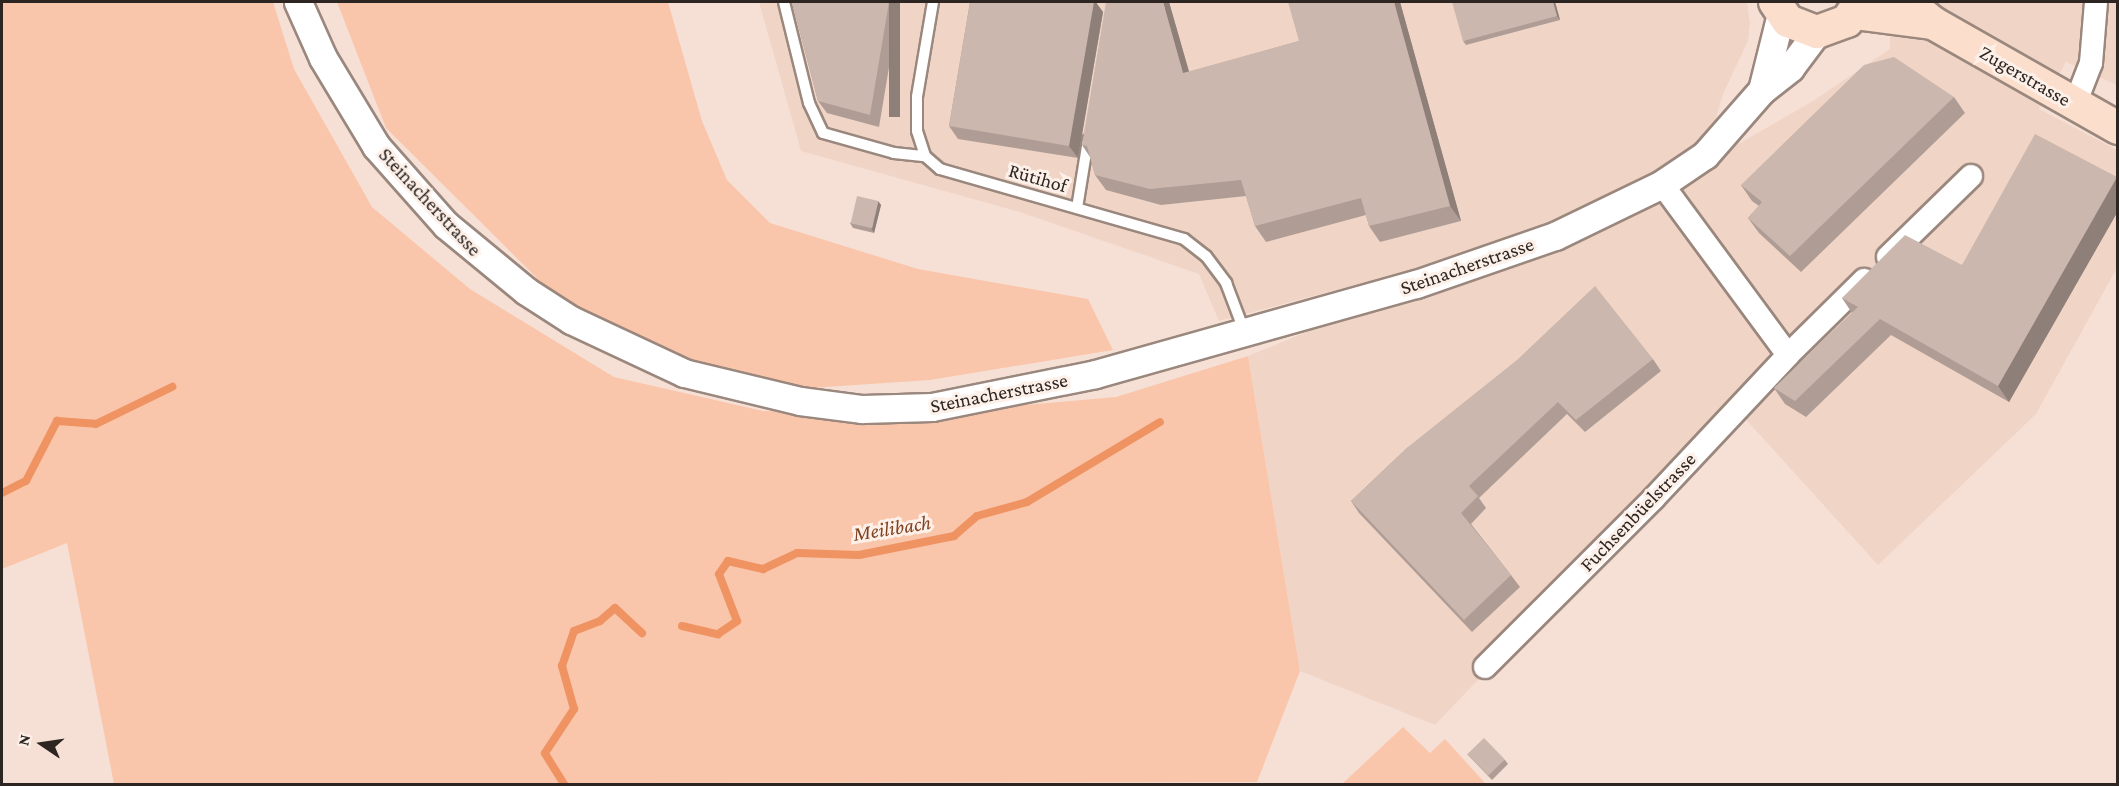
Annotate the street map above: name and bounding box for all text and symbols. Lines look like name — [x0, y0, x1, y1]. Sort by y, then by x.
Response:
street label: Zugerstrasse — [1975, 40, 2075, 112]
street label: Steinacherstrasse — [374, 143, 486, 261]
street label: Rütihof — [1006, 158, 1070, 198]
street label: Steinacherstrasse — [1397, 232, 1537, 300]
street label: Steinacherstrasse — [928, 368, 1070, 418]
street label: Fuchsenbüelstrasse — [1575, 447, 1701, 577]
water label: Meilibach — [851, 509, 933, 547]
north arrow — [12, 714, 72, 774]
text: N — [14, 733, 33, 747]

